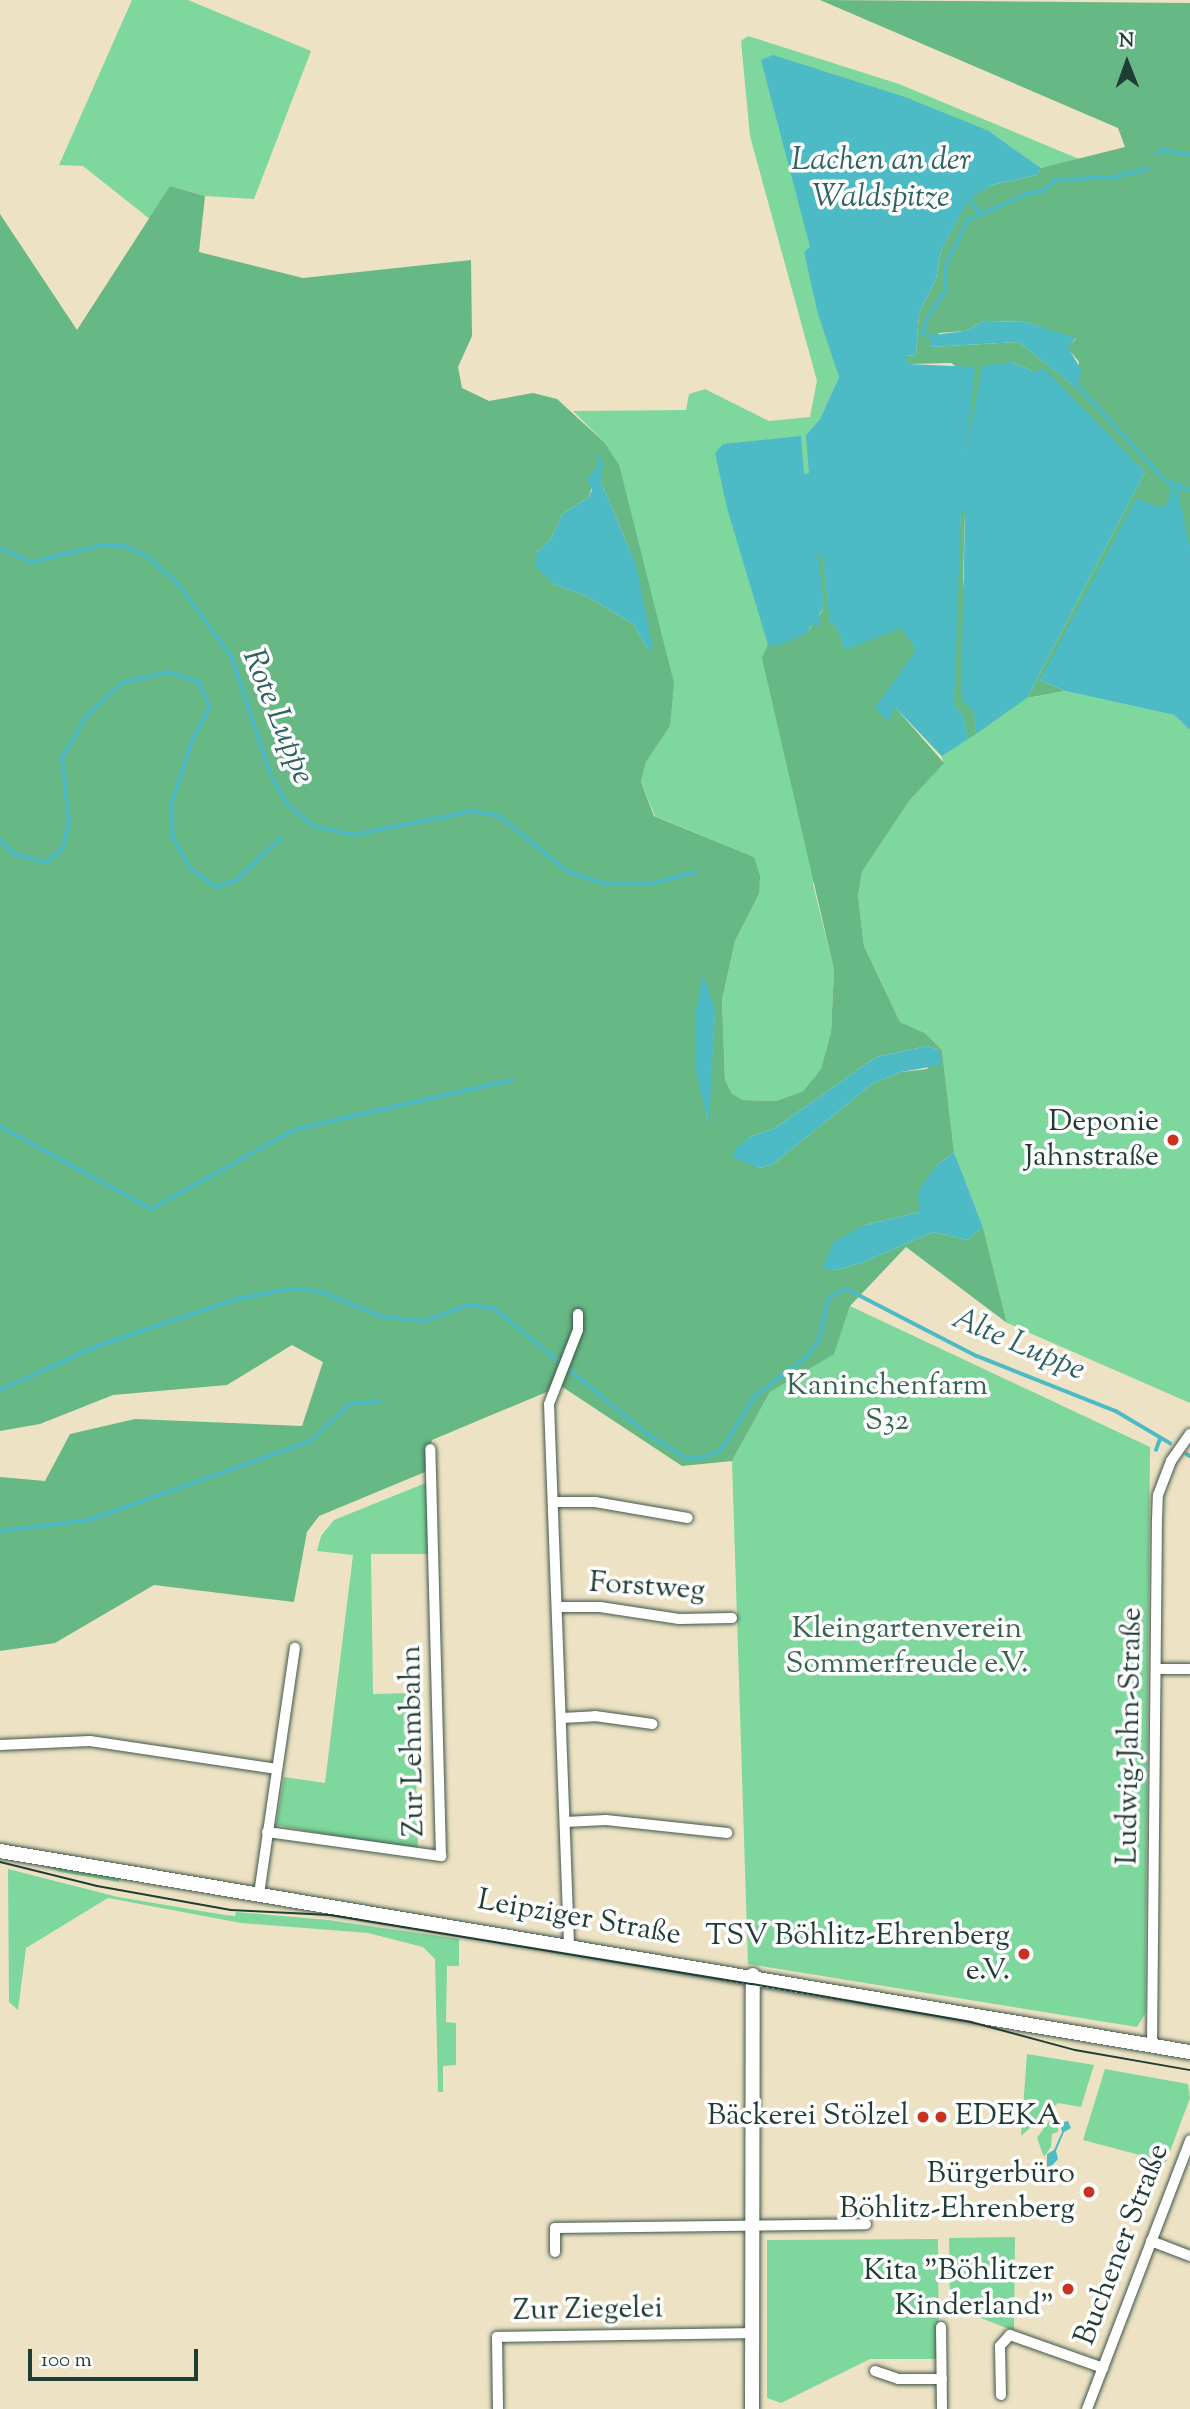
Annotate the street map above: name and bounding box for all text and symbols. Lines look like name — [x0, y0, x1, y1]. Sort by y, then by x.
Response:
north arrow — [1092, 28, 1162, 98]
text: N — [1119, 28, 1134, 55]
water label: Lachen an der Waldspitze — [791, 143, 971, 218]
water label: Rote Luppe — [233, 644, 321, 790]
place label: Deponie Jahnstraße — [1024, 1105, 1159, 1176]
marker: Deponie Jahnstraße — [1165, 1132, 1181, 1148]
water label: Alte Luppe — [946, 1300, 1090, 1390]
park label: Kaninchenfarm S32 — [786, 1369, 988, 1440]
street label: Forstweg — [588, 1566, 706, 1610]
street label: Ludwig-Jahn-Straße — [1111, 1607, 1151, 1865]
park label: Kleingartenverein Sommerfreude e.V. — [786, 1612, 1028, 1682]
street label: Zur Lehmbahn — [394, 1645, 434, 1837]
street label: Leipziger Straße — [474, 1883, 684, 1955]
place label: TSV Böhlitz-Ehrenberg e.V. — [705, 1919, 1010, 1990]
marker: TSV Böhlitz-Ehrenberg e.V. — [1016, 1946, 1032, 1962]
place label: Bäckerei Stölzel — [707, 2099, 909, 2135]
place label: EDEKA — [955, 2099, 1061, 2135]
marker: Bäckerei Stölzel — [915, 2109, 931, 2125]
marker: EDEKA — [933, 2109, 949, 2125]
street label: Buchener Straße — [1068, 2139, 1178, 2351]
place label: Bürgerbüro Böhlitz-Ehrenberg — [839, 2157, 1075, 2228]
marker: Bürgerbüro Böhlitz-Ehrenberg — [1081, 2184, 1097, 2200]
place label: Kita "Böhlitzer Kinderland" — [863, 2254, 1054, 2324]
marker: Kita "Böhlitzer Kinderland" — [1060, 2281, 1076, 2297]
street label: Zur Ziegelei — [513, 2292, 663, 2330]
scale bar — [32, 2336, 201, 2380]
text: 100 m — [41, 2346, 92, 2376]

